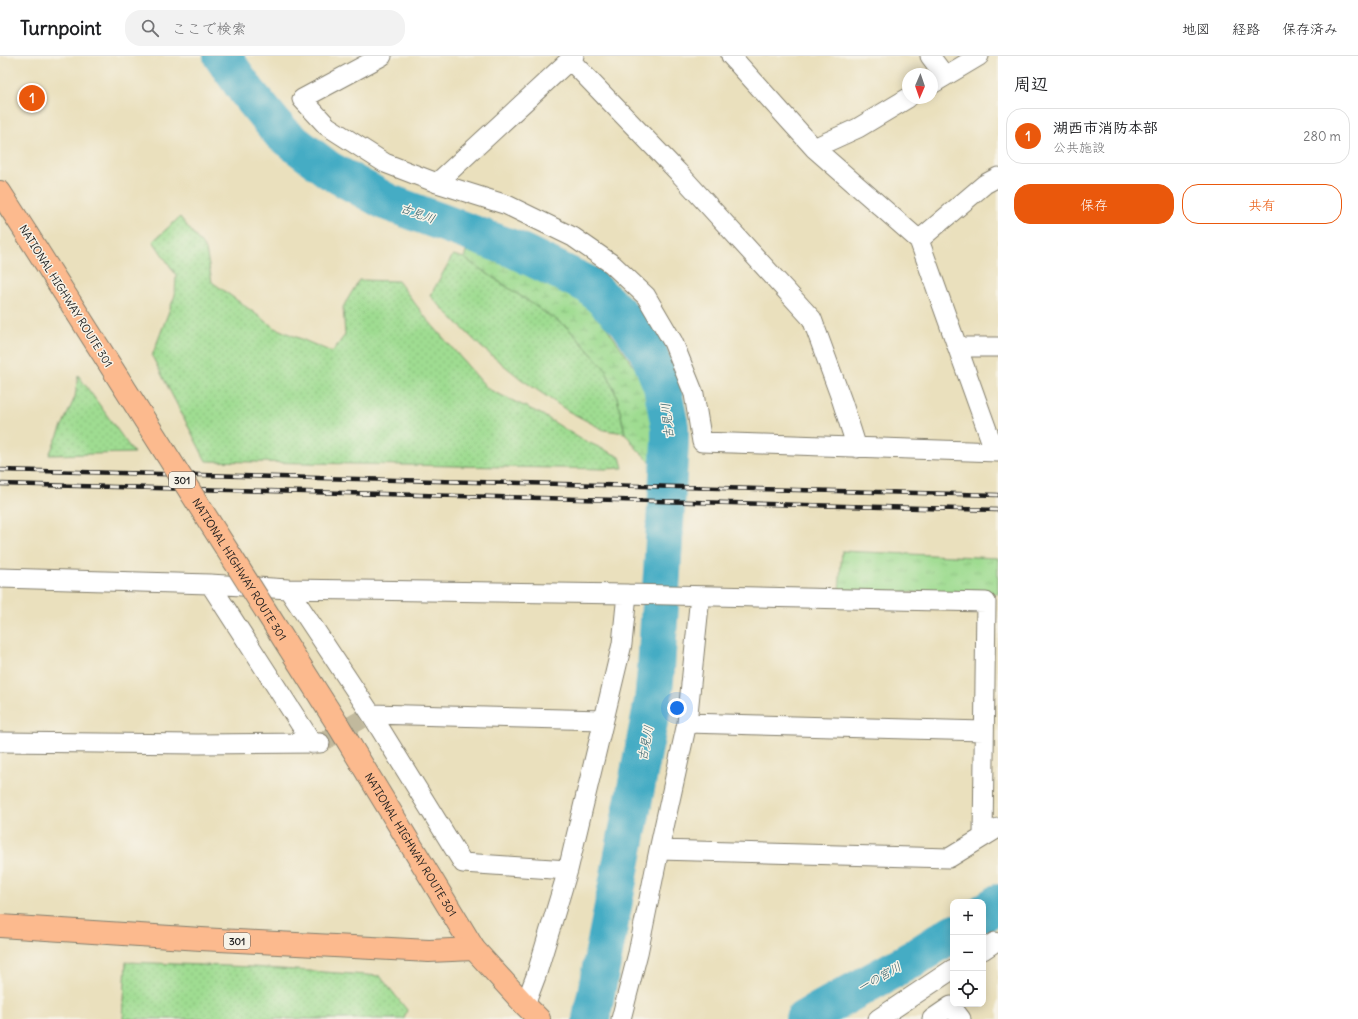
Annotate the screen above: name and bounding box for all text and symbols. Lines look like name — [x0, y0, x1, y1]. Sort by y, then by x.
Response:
search box — [125, 10, 405, 46]
text: Turnpoint — [20, 16, 101, 40]
icon: search — [139, 17, 161, 39]
text: ここで検索 — [171, 19, 246, 38]
text: 地図 — [1182, 20, 1210, 38]
text: 経路 — [1232, 20, 1260, 38]
text: 保存済み — [1282, 20, 1338, 38]
north arrow — [902, 68, 938, 104]
text: 周辺 — [1014, 73, 1048, 95]
pin: 1 — [19, 83, 45, 113]
text: 湖西市消防本部 — [1053, 118, 1158, 137]
text: 1 — [1025, 128, 1031, 145]
text: 280 m — [1303, 128, 1341, 145]
text: 公共施設 — [1053, 139, 1105, 156]
button: 保存 — [1014, 184, 1174, 224]
button: 共有 — [1182, 184, 1342, 224]
water label: 古見川 — [399, 200, 437, 226]
street label: NATIONAL HIGHWAY ROUTE 301 — [16, 222, 116, 370]
water label: 古見川 — [658, 402, 676, 440]
road number: 301 — [169, 472, 195, 488]
street label: NATIONAL HIGHWAY ROUTE 301 — [189, 496, 290, 643]
your location — [667, 698, 687, 718]
water label: 古見川 — [634, 724, 656, 762]
street label: NATIONAL HIGHWAY ROUTE 301 — [362, 770, 460, 919]
map controls — [950, 899, 986, 1007]
button: + — [950, 899, 986, 935]
road number: 301 — [224, 933, 250, 949]
button: − — [950, 935, 986, 971]
water label: 一の宮川 — [854, 959, 904, 995]
button: locate — [950, 971, 986, 1007]

